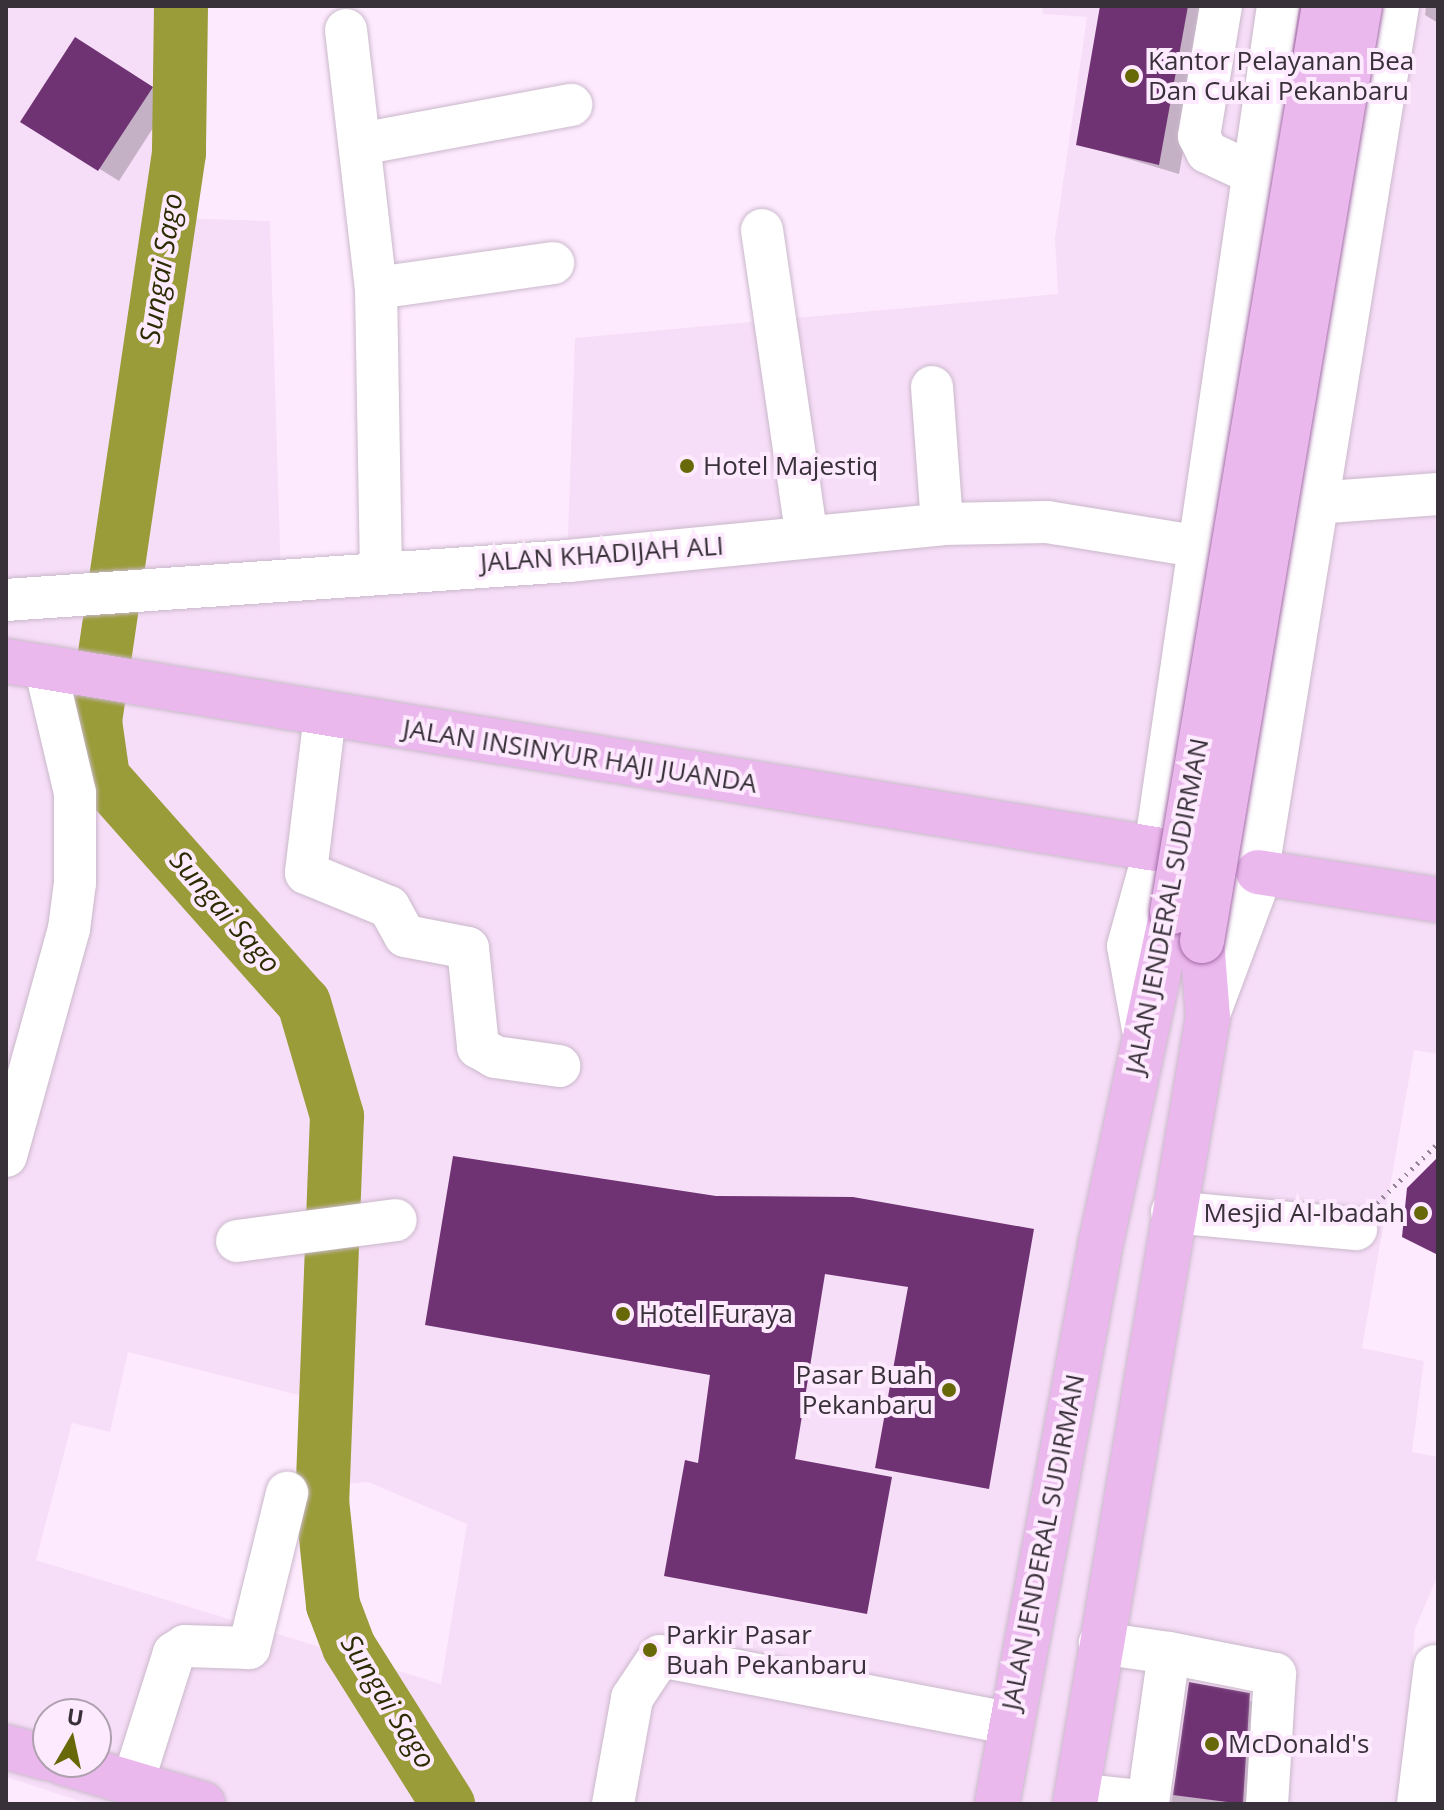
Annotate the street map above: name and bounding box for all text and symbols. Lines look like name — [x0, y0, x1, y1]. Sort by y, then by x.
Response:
place label: Kantor Pelayanan Bea Dan Cukai Pekanbaru — [1148, 45, 1414, 106]
marker: Kantor Pelayanan Bea Dan Cukai Pekanbaru — [1123, 67, 1141, 85]
water label: Sungai Sago — [132, 191, 188, 345]
place label: Hotel Majestiq — [703, 450, 878, 482]
marker: Hotel Majestiq — [678, 457, 696, 475]
street label: JALAN KHADIJAH ALI — [479, 530, 725, 578]
street label: JALAN INSINYUR HAJI JUANDA — [401, 713, 759, 799]
street label: JALAN JENDERAL SUDIRMAN — [1119, 735, 1215, 1077]
water label: Sungai Sago — [164, 843, 288, 979]
place label: Mesjid Al-Ibadah — [1204, 1197, 1405, 1229]
marker: Mesjid Al-Ibadah — [1412, 1204, 1430, 1222]
place label: Hotel Furaya — [639, 1298, 793, 1330]
marker: Hotel Furaya — [614, 1305, 632, 1323]
place label: Pasar Buah Pekanbaru — [796, 1359, 933, 1420]
street label: JALAN JENDERAL SUDIRMAN — [995, 1371, 1091, 1713]
marker: Pasar Buah Pekanbaru — [940, 1381, 958, 1399]
place label: Parkir Pasar Buah Pekanbaru — [666, 1619, 867, 1680]
water label: Sungai Sago — [335, 1628, 443, 1774]
marker: Parkir Pasar Buah Pekanbaru — [641, 1641, 659, 1659]
north arrow — [32, 1698, 112, 1778]
text: U — [65, 1700, 86, 1732]
place label: McDonald's — [1228, 1728, 1369, 1760]
marker: McDonald's — [1203, 1735, 1221, 1753]

